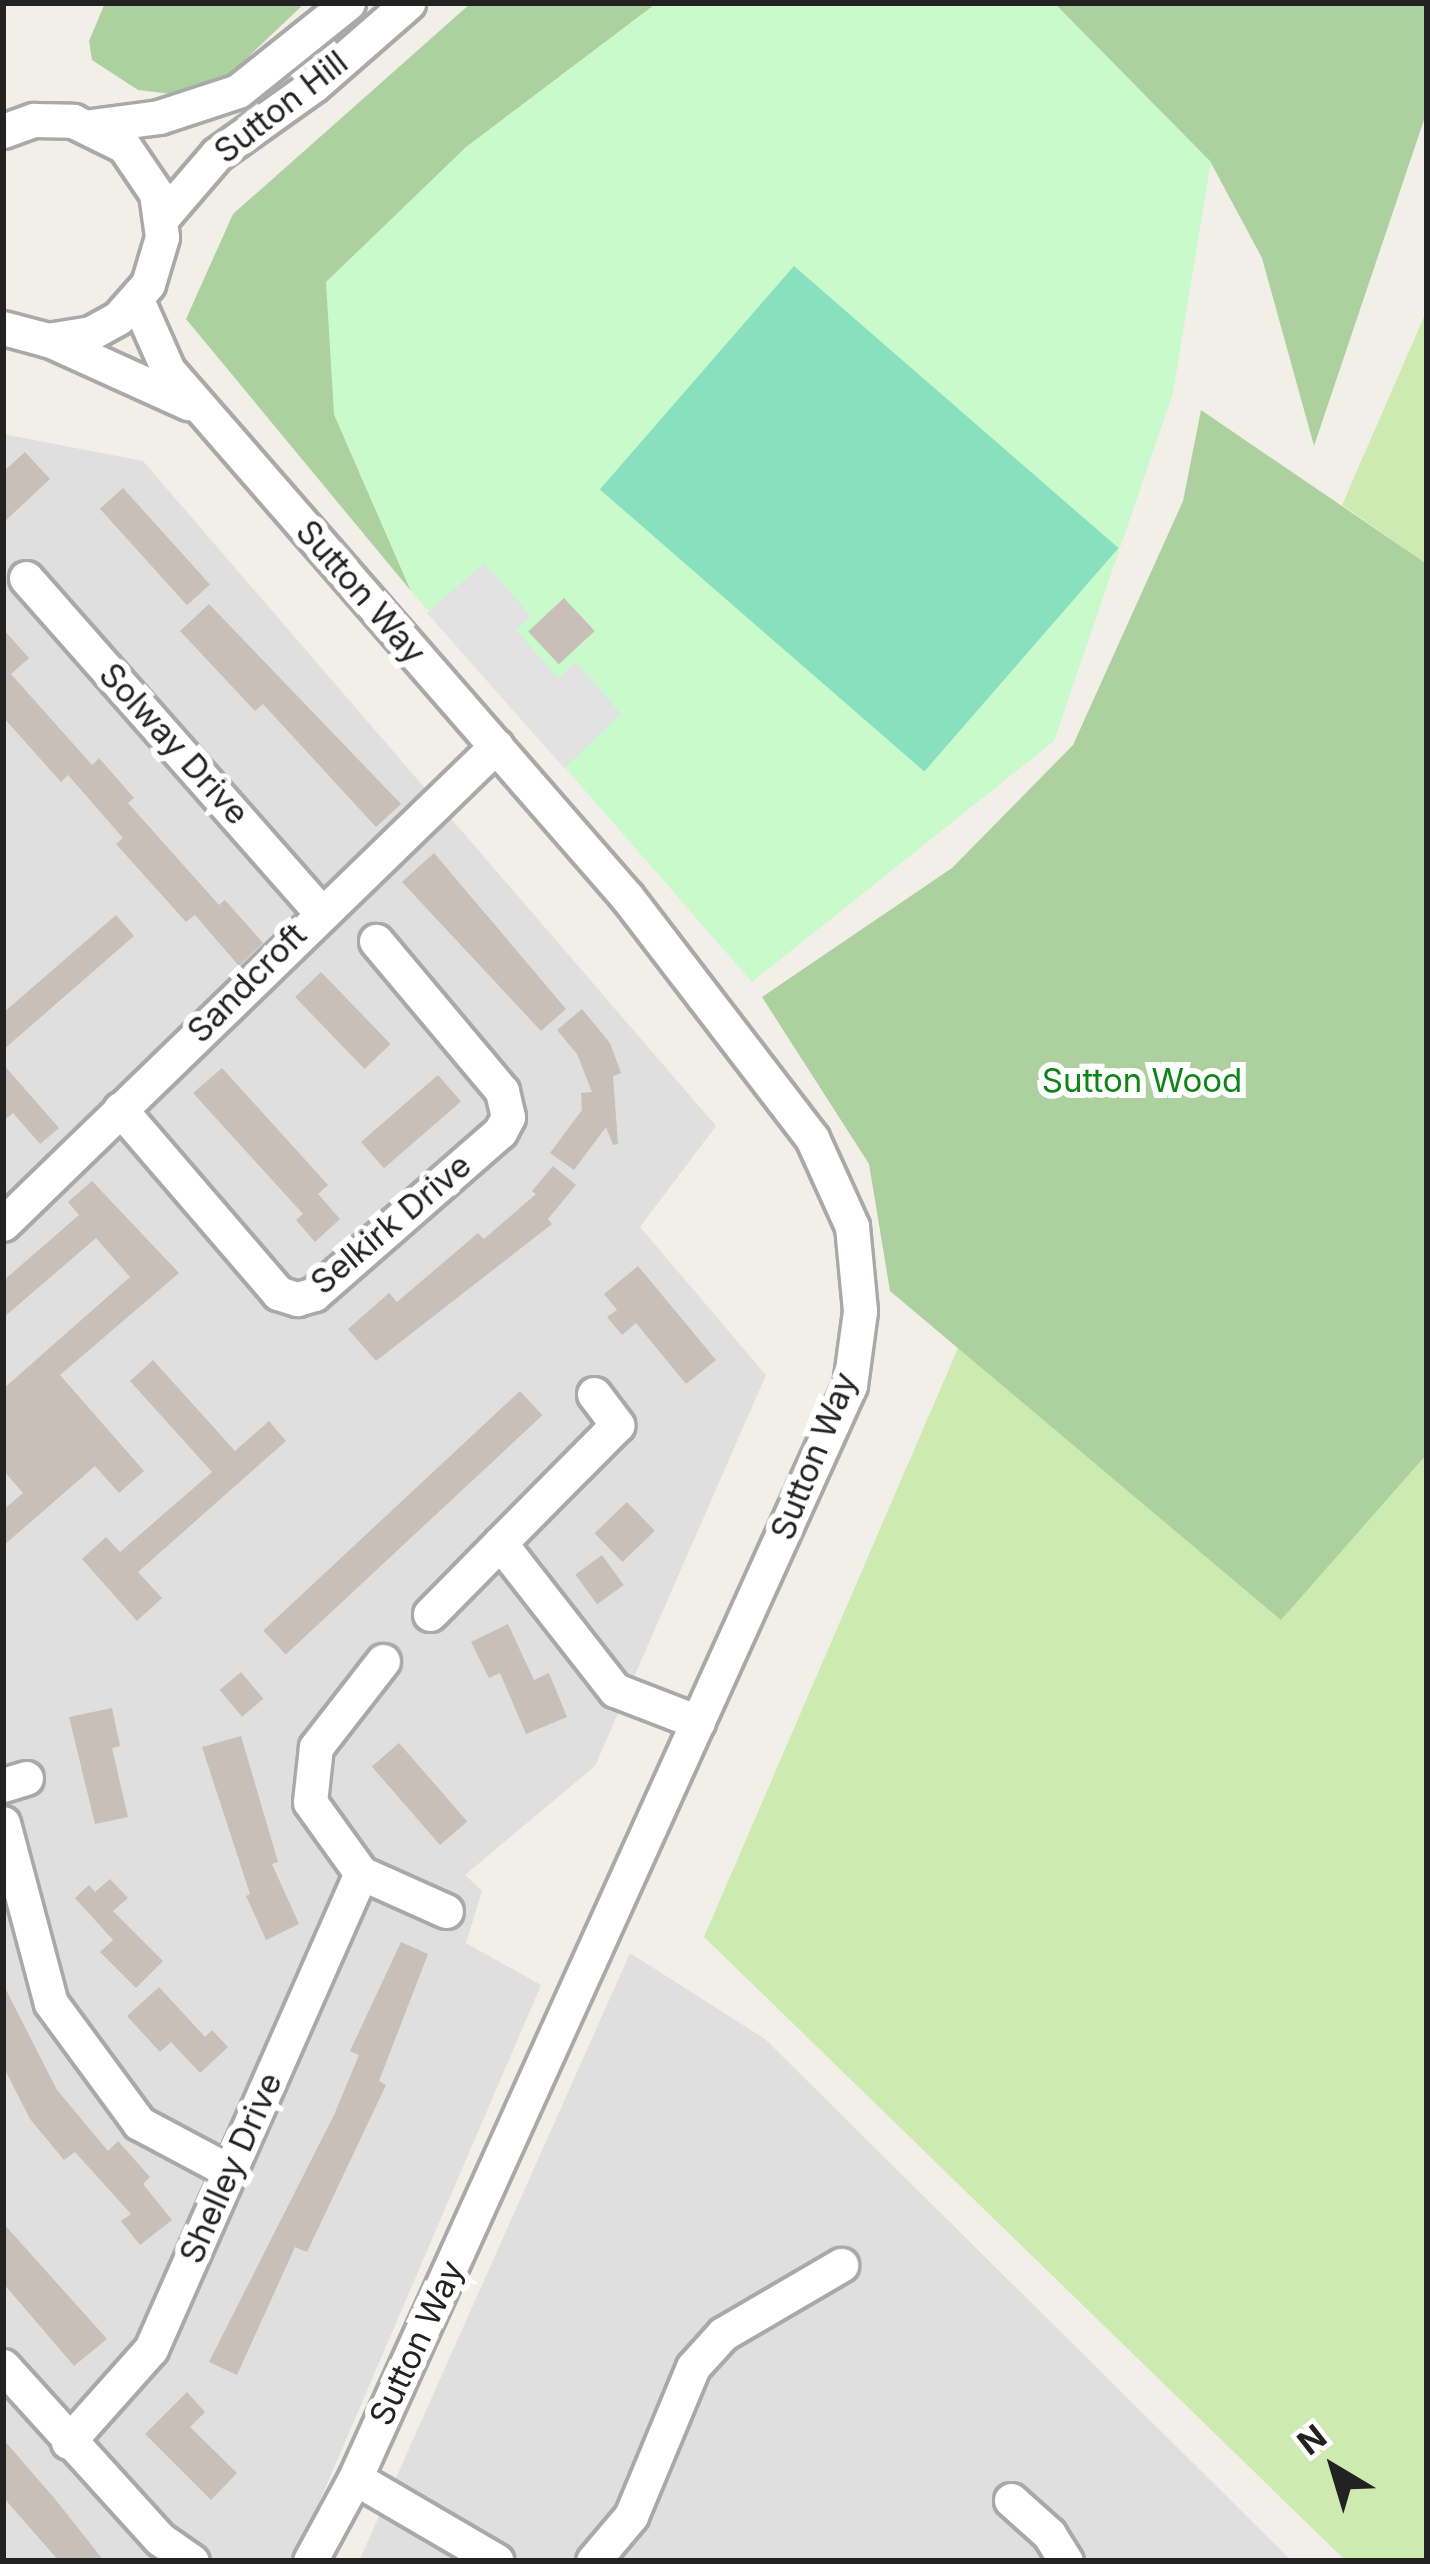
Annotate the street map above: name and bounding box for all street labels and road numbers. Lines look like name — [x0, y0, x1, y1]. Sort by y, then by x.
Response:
street label: Sutton Hill — [206, 43, 356, 171]
street label: Sutton Way — [288, 512, 434, 672]
street label: Solway Drive — [91, 655, 257, 833]
street label: Sandcroft — [179, 915, 315, 1051]
street label: Selkirk Drive — [303, 1146, 479, 1302]
street label: Sutton Way — [762, 1366, 866, 1546]
street label: Shelley Drive — [171, 2067, 291, 2269]
street label: Sutton Way — [362, 2254, 472, 2432]

